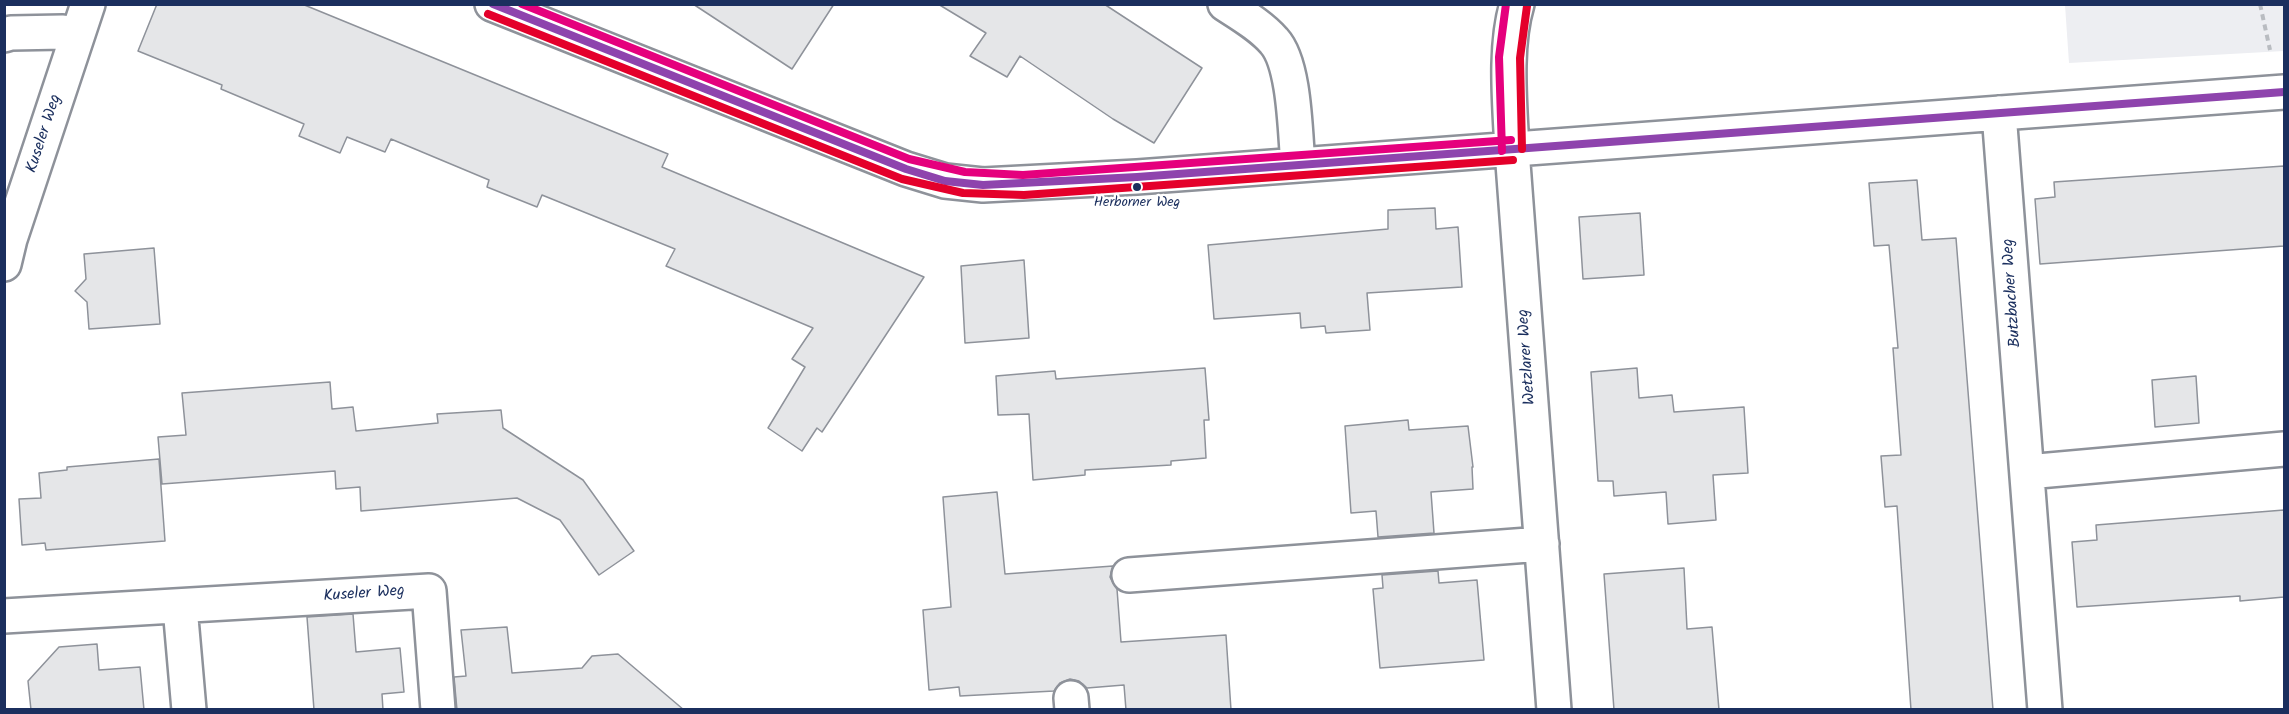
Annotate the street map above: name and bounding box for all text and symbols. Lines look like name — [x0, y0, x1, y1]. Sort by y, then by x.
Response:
street label: Kuseler Weg — [23, 92, 67, 176]
marker: Herborner Weg — [1131, 181, 1143, 193]
place label: Herborner Weg — [1094, 196, 1180, 212]
street label: Butzbacher Weg — [2000, 238, 2026, 348]
street label: Wetzlarer Weg — [1515, 309, 1541, 405]
street label: Kuseler Weg — [323, 583, 405, 607]

